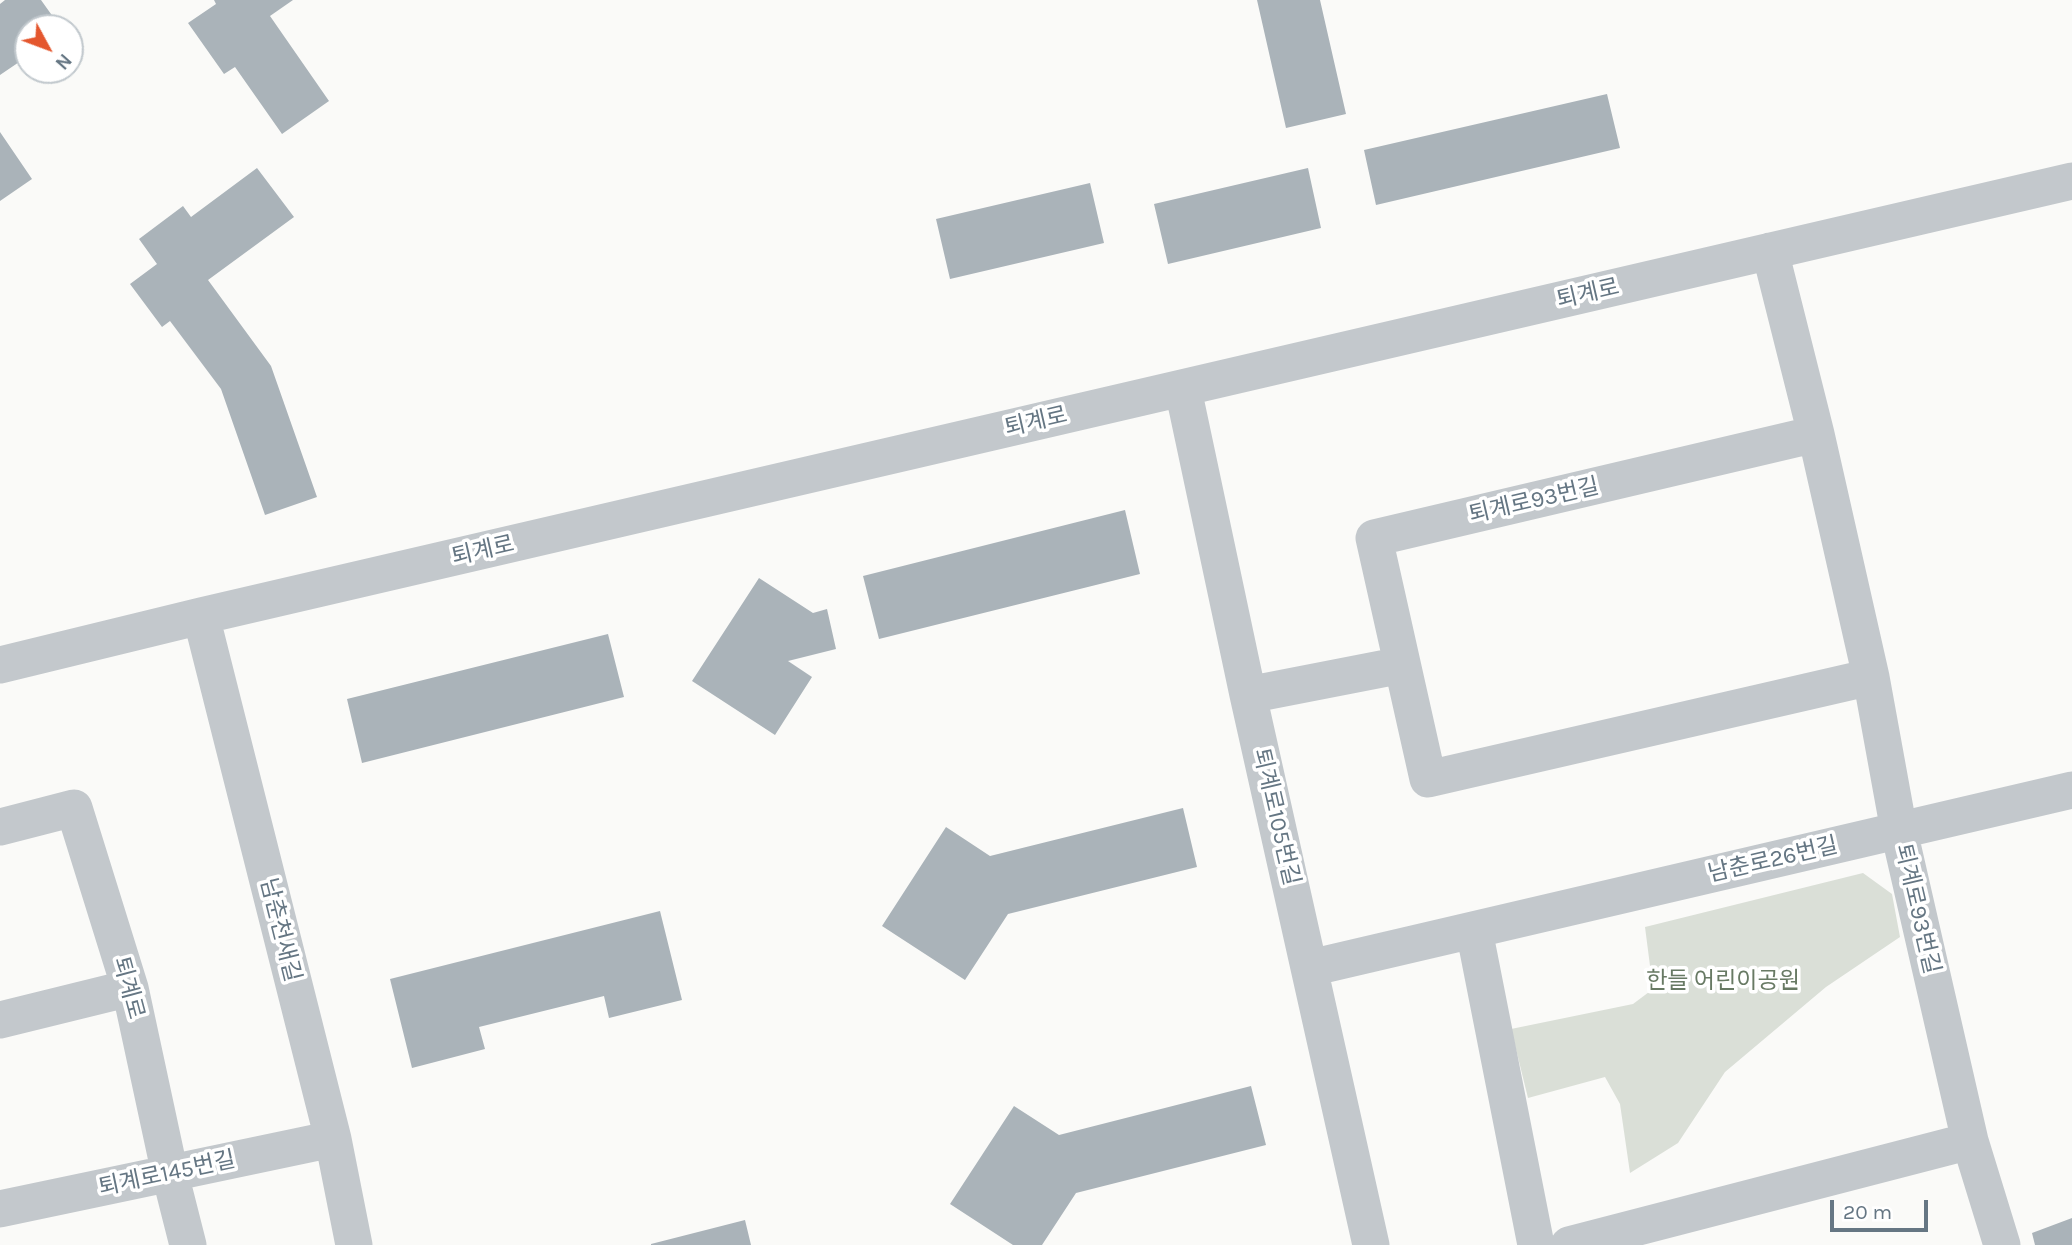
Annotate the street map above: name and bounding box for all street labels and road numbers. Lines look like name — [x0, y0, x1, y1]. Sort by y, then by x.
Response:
street label: 퇴계로 — [1554, 273, 1622, 315]
street label: 퇴계로 — [1002, 401, 1070, 443]
street label: 퇴계로93번길 — [1466, 473, 1602, 529]
street label: 퇴계로 — [449, 530, 517, 572]
street label: 퇴계로105번길 — [1247, 746, 1305, 888]
street label: 남춘로26번길 — [1705, 832, 1841, 888]
street label: 퇴계로93번길 — [1889, 841, 1945, 977]
street label: 남춘천새길 — [254, 875, 306, 985]
street label: 퇴계로 — [106, 954, 150, 1022]
street label: 퇴계로145번길 — [96, 1146, 238, 1202]

